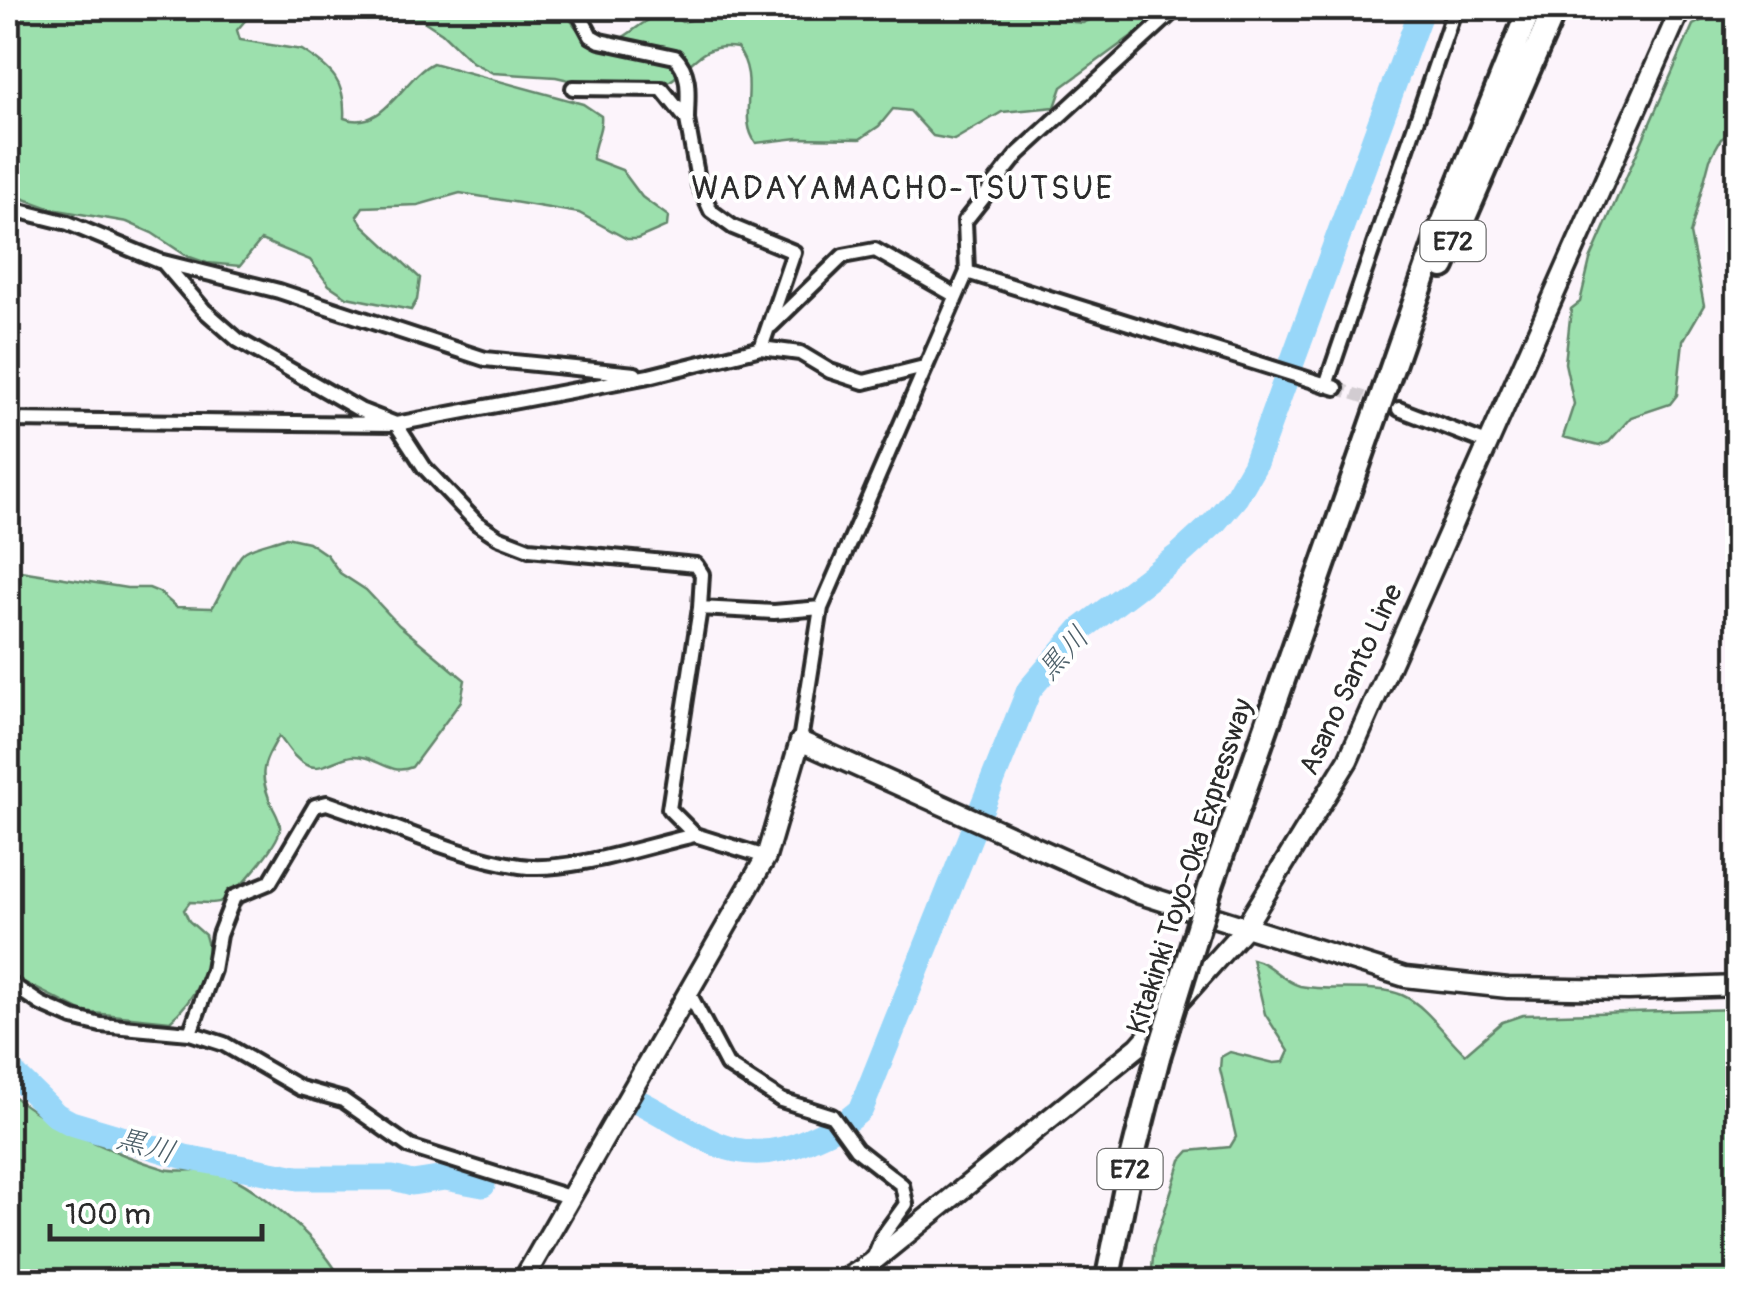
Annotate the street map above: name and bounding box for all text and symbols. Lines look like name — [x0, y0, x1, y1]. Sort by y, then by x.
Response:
district label: WADAYAMACHO-TSUTSUE — [691, 169, 1115, 209]
road number: E72 — [1420, 221, 1486, 261]
street label: Asano Santo Line — [1292, 578, 1411, 781]
water label: 黒川 — [1030, 619, 1097, 688]
street label: Kitakinki Toyo-Oka Expressway — [1120, 694, 1261, 1039]
water label: 黒川 — [112, 1119, 180, 1172]
road number: E72 — [1098, 1149, 1162, 1189]
scale bar — [50, 1179, 262, 1241]
text: 100 m — [65, 1196, 151, 1233]

